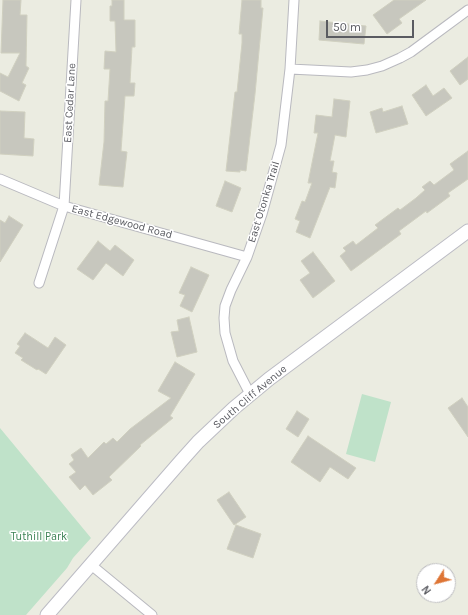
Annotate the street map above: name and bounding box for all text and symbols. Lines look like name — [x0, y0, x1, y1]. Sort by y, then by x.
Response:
scale bar — [328, 12, 416, 38]
text: 50 m — [333, 20, 361, 34]
street label: East Cedar Lane — [61, 63, 79, 143]
street label: East Otonka Trail — [245, 160, 283, 244]
street label: East Edgewood Road — [70, 202, 174, 242]
street label: South Cliff Avenue — [210, 362, 290, 432]
park label: Tuthill Park — [11, 530, 67, 544]
north arrow — [416, 563, 456, 603]
text: N — [419, 583, 434, 597]

